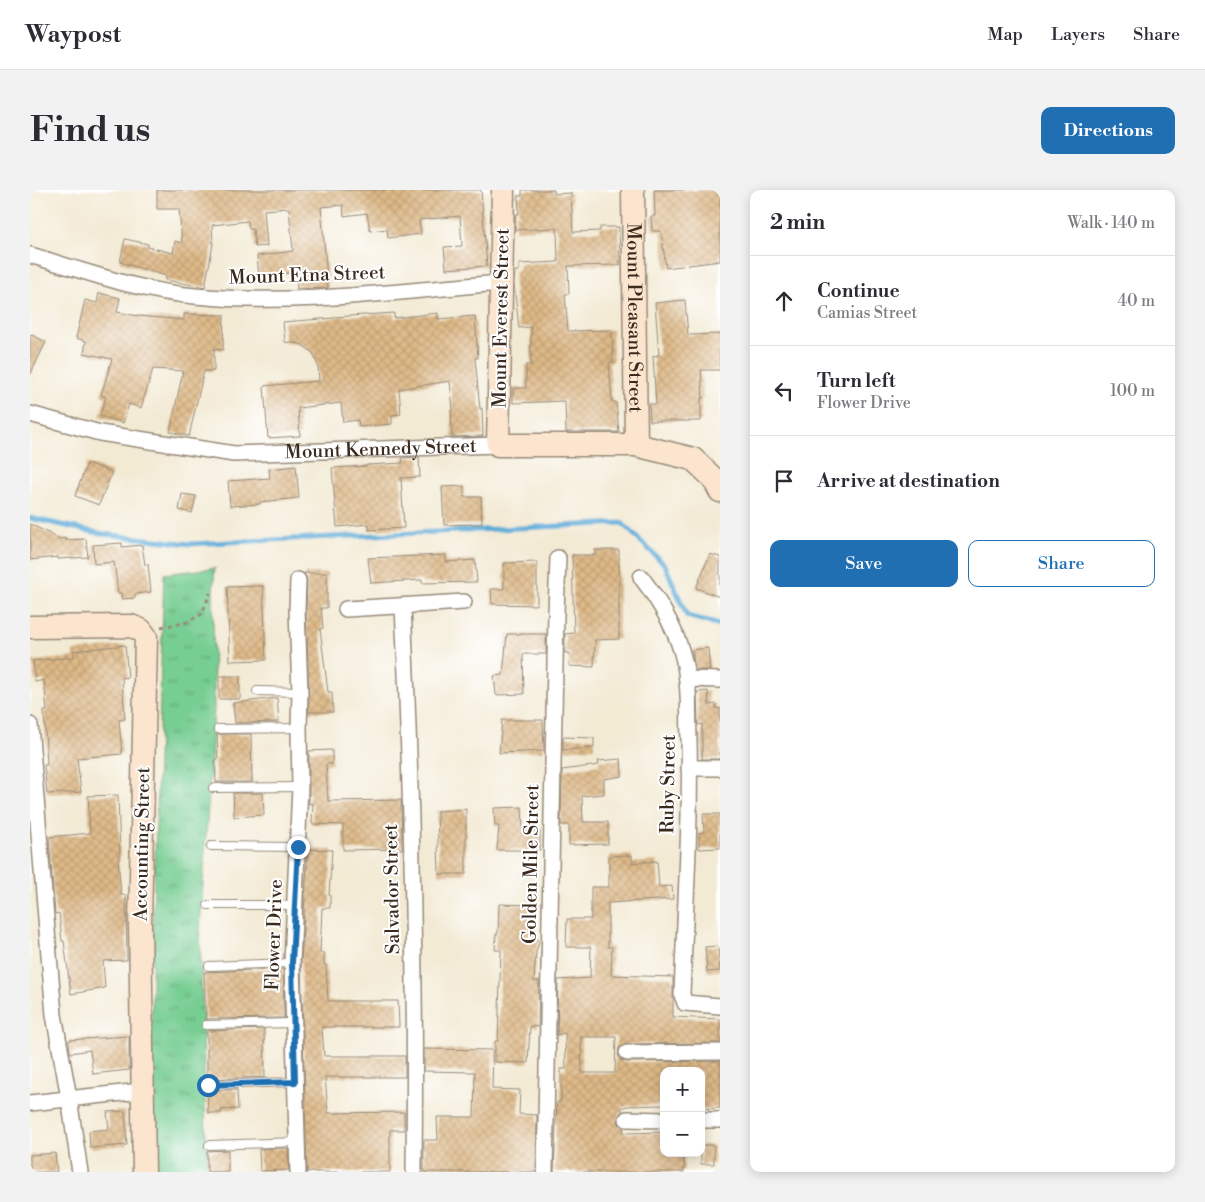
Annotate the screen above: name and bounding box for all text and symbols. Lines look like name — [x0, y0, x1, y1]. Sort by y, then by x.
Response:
text: Waypost — [25, 20, 121, 50]
text: Map — [988, 23, 1023, 46]
text: Layers — [1051, 23, 1105, 46]
text: Share — [1133, 23, 1180, 46]
button: Directions — [1041, 107, 1175, 154]
text: Find us — [30, 109, 150, 152]
text: 2 min — [770, 210, 825, 236]
text: Walk · 140 m — [1067, 213, 1155, 233]
street label: Mount Pleasant Street — [621, 223, 648, 413]
street label: Mount Everest Street — [487, 228, 515, 408]
street label: Mount Etna Street — [228, 260, 386, 290]
text: Continue — [817, 279, 900, 303]
icon: ahead — [770, 287, 798, 315]
text: 40 m — [1118, 291, 1155, 311]
text: Camias Street — [817, 303, 917, 323]
text: Turn left — [817, 369, 896, 393]
icon: left — [770, 377, 798, 405]
text: 100 m — [1110, 381, 1155, 401]
text: Flower Drive — [817, 393, 911, 413]
street label: Mount Kennedy Street — [284, 434, 477, 464]
icon: arrive — [770, 467, 798, 495]
text: Arrive at destination — [817, 469, 1000, 493]
button: Save — [770, 540, 958, 587]
button: Share — [968, 540, 1155, 587]
street label: Ruby Street — [655, 734, 681, 834]
street label: Accounting Street — [129, 766, 155, 922]
street label: Golden Mile Street — [518, 784, 544, 944]
street label: Salvador Street — [379, 823, 405, 954]
route end — [287, 836, 310, 859]
street label: Flower Drive — [260, 879, 288, 991]
map controls — [660, 1067, 705, 1157]
button: + — [660, 1067, 705, 1112]
route start — [197, 1074, 220, 1097]
button: − — [660, 1112, 705, 1157]

